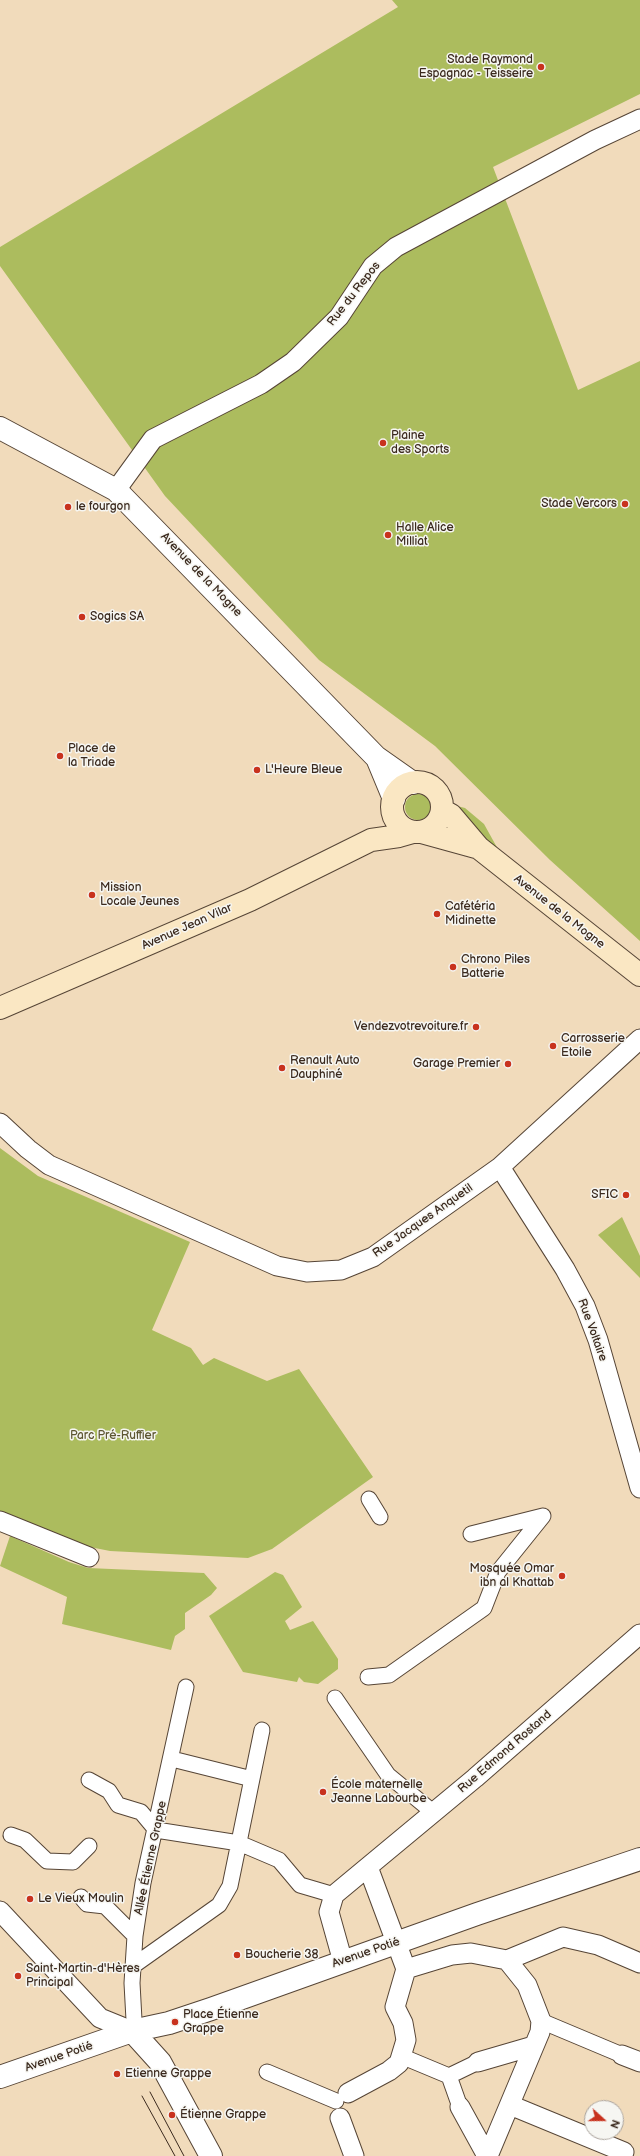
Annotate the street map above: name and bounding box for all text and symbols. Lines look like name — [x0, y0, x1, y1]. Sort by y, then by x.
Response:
place label: Stade Raymond Espagnac - Teisseire — [419, 53, 533, 81]
marker: Stade Raymond Espagnac - Teisseire — [536, 62, 546, 72]
street label: Rue du Repos — [324, 259, 384, 329]
place label: Plaine des Sports — [391, 429, 449, 457]
marker: Plaine des Sports — [378, 438, 388, 448]
place label: Stade Vercors — [541, 497, 617, 511]
marker: Stade Vercors — [620, 499, 630, 509]
place label: le fourgon — [76, 500, 130, 514]
marker: le fourgon — [63, 502, 73, 512]
place label: Halle Alice Milliat — [396, 521, 454, 549]
street label: Avenue de la Mogne — [157, 530, 245, 620]
marker: Halle Alice Milliat — [383, 530, 393, 540]
place label: Sogics SA — [90, 610, 144, 624]
marker: Sogics SA — [77, 612, 87, 622]
place label: Place de la Triade — [68, 742, 116, 770]
marker: Place de la Triade — [55, 751, 65, 761]
place label: L'Heure Bleue — [265, 763, 342, 777]
marker: L'Heure Bleue — [252, 765, 262, 775]
street label: Avenue de la Mogne — [511, 872, 607, 952]
place label: Mission Locale Jeunes — [100, 881, 179, 909]
marker: Mission Locale Jeunes — [87, 890, 97, 900]
place label: Cafétéria Midinette — [445, 900, 496, 928]
street label: Avenue Jean Vilar — [140, 901, 234, 953]
marker: Cafétéria Midinette — [432, 909, 442, 919]
place label: Chrono Piles Batterie — [461, 953, 530, 981]
marker: Chrono Piles Batterie — [448, 962, 458, 972]
place label: Vendezvotrevoiture.fr — [354, 1020, 468, 1034]
marker: Vendezvotrevoiture.fr — [471, 1022, 481, 1032]
place label: Carrosserie Etoile — [561, 1032, 625, 1060]
marker: Carrosserie Etoile — [548, 1041, 558, 1051]
place label: Renault Auto Dauphiné — [290, 1054, 360, 1082]
place label: Garage Premier — [413, 1057, 500, 1071]
marker: Garage Premier — [503, 1059, 513, 1069]
marker: Renault Auto Dauphiné — [277, 1063, 287, 1073]
street label: Rue Jacques Anquetil — [370, 1181, 476, 1261]
place label: SFIC — [591, 1188, 618, 1202]
marker: SFIC — [621, 1190, 631, 1200]
street label: Rue Voltaire — [574, 1297, 610, 1363]
park label: Parc Pré-Ruffier — [70, 1429, 156, 1443]
place label: Mosquée Omar ibn al Khattab — [469, 1562, 554, 1590]
marker: Mosquée Omar ibn al Khattab — [557, 1571, 567, 1581]
street label: Rue Edmond Rostand — [455, 1708, 555, 1796]
place label: École maternelle Jeanne Labourbe — [331, 1778, 426, 1806]
marker: École maternelle Jeanne Labourbe — [318, 1787, 328, 1797]
street label: Allée Étienne Grappe — [132, 1800, 170, 1916]
place label: Le Vieux Moulin — [38, 1892, 124, 1906]
marker: Le Vieux Moulin — [25, 1894, 35, 1904]
street label: Avenue Potié — [330, 1935, 402, 1971]
place label: Boucherie 38 — [245, 1948, 319, 1962]
marker: Boucherie 38 — [232, 1950, 242, 1960]
place label: Saint-Martin-d'Hères Principal — [26, 1962, 140, 1990]
marker: Saint-Martin-d'Hères Principal — [13, 1971, 23, 1981]
place label: Place Étienne Grappe — [183, 2008, 259, 2036]
marker: Place Étienne Grappe — [170, 2017, 180, 2027]
street label: Avenue Potié — [23, 2039, 95, 2075]
place label: Etienne Grappe — [125, 2067, 211, 2081]
marker: Etienne Grappe — [112, 2069, 122, 2079]
north arrow — [584, 2100, 624, 2140]
place label: Étienne Grappe — [180, 2108, 266, 2122]
marker: Étienne Grappe — [167, 2110, 177, 2120]
text: N — [607, 2118, 622, 2130]

